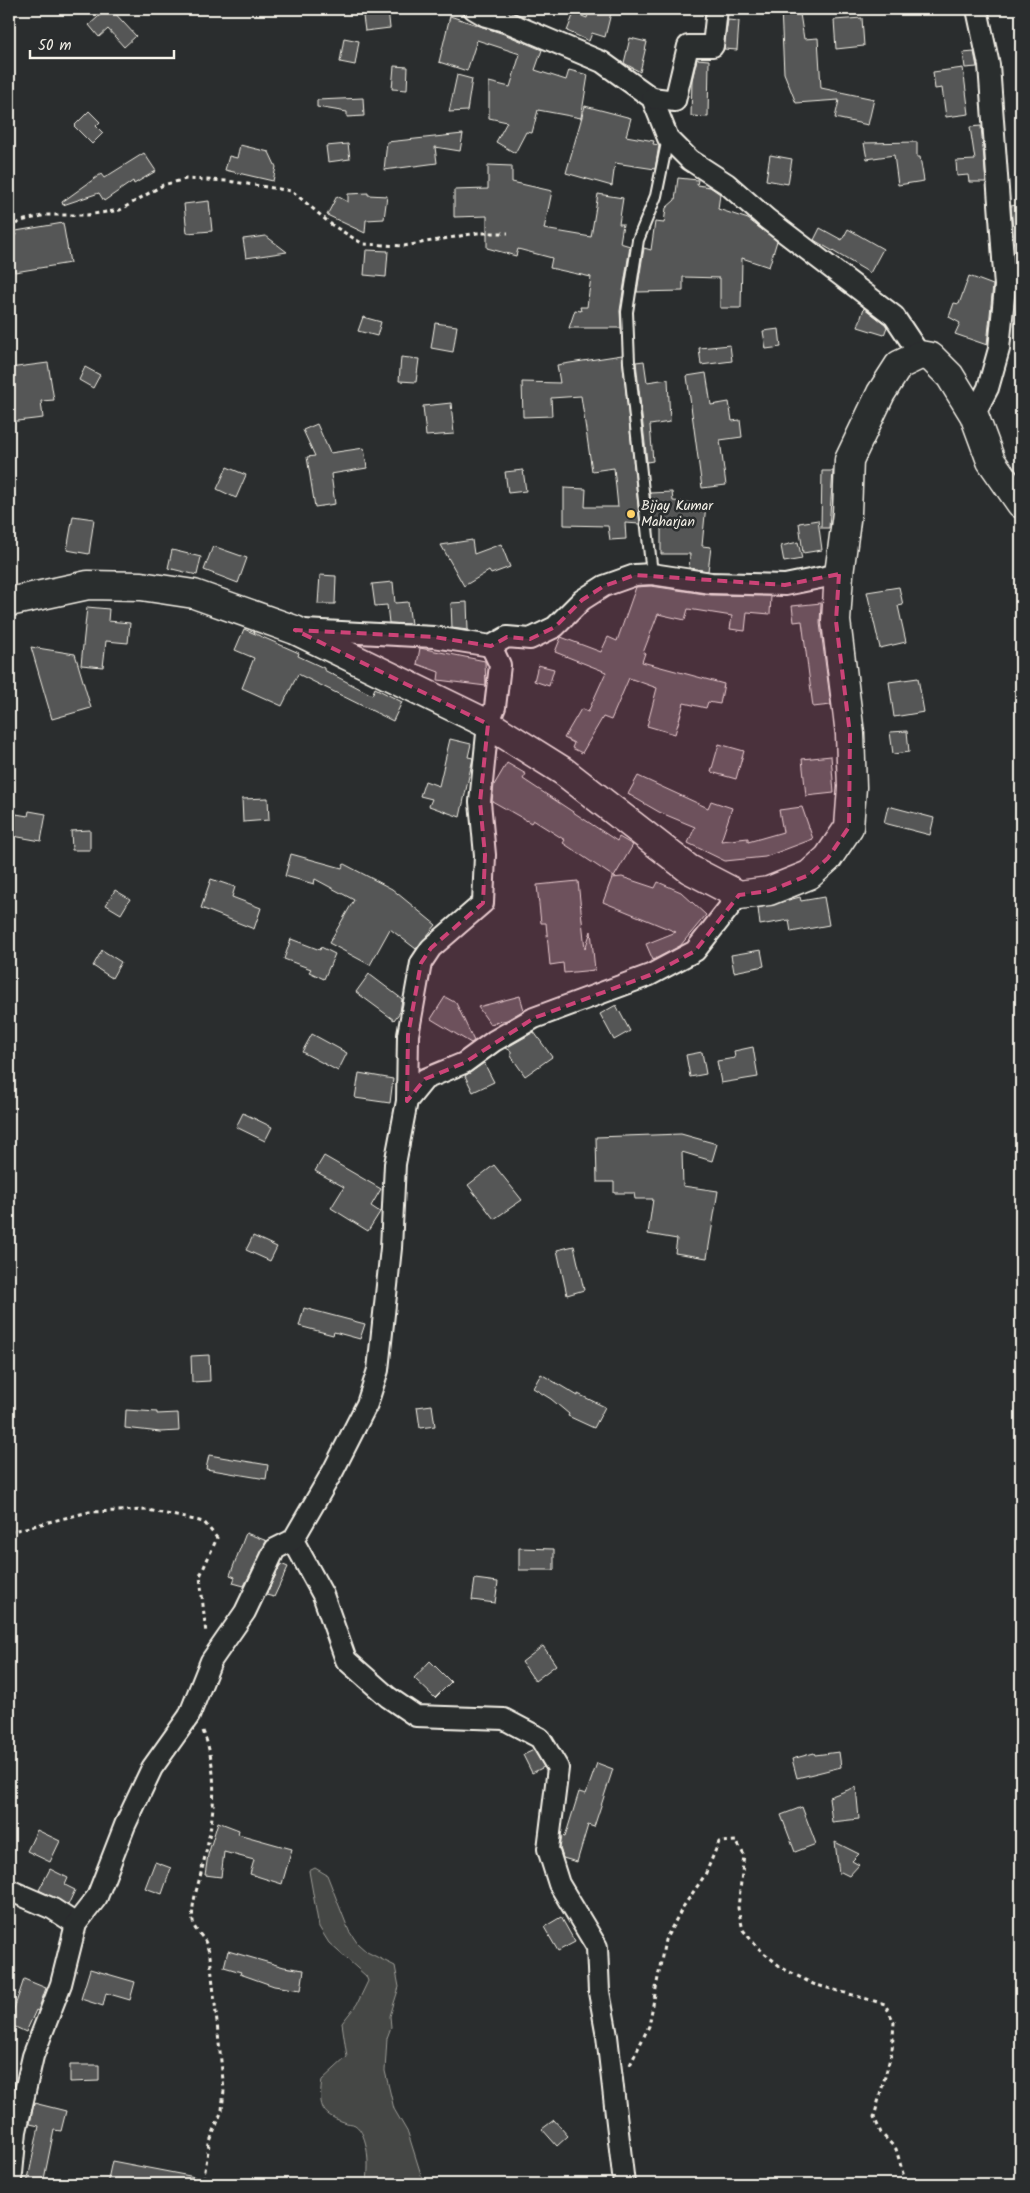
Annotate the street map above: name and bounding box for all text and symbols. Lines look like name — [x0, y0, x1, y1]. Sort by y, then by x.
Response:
scale bar — [30, 28, 174, 60]
text: 50 m — [38, 34, 72, 58]
place label: Bijay Kumar Maharjan — [641, 495, 714, 533]
marker: Bijay Kumar Maharjan — [625, 508, 637, 520]

